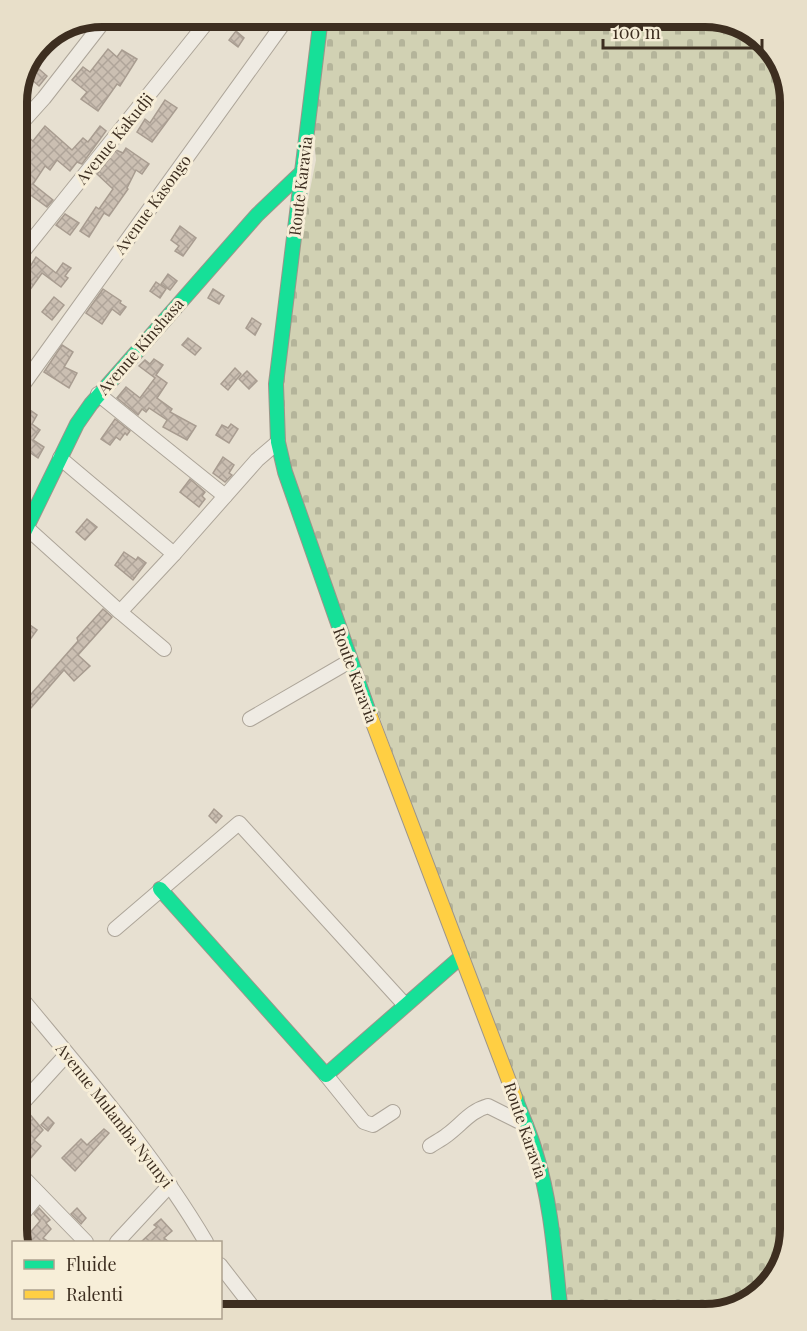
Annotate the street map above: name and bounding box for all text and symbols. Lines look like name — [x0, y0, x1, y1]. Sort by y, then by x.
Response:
scale bar — [603, 12, 762, 50]
text: 100 m — [612, 20, 661, 44]
street label: Avenue Kakudji — [70, 88, 157, 189]
street label: Route Karavia — [283, 135, 317, 237]
street label: Avenue Kasongo — [108, 150, 195, 259]
street label: Avenue Kinshasa — [92, 293, 188, 399]
street label: Route Karavia — [329, 624, 383, 726]
street label: Avenue Mulamba Nyunyi — [51, 1038, 178, 1192]
street label: Route Karavia — [500, 1079, 552, 1181]
legend — [12, 1241, 222, 1319]
text: Fluide — [66, 1252, 117, 1276]
text: Ralenti — [66, 1282, 123, 1306]

